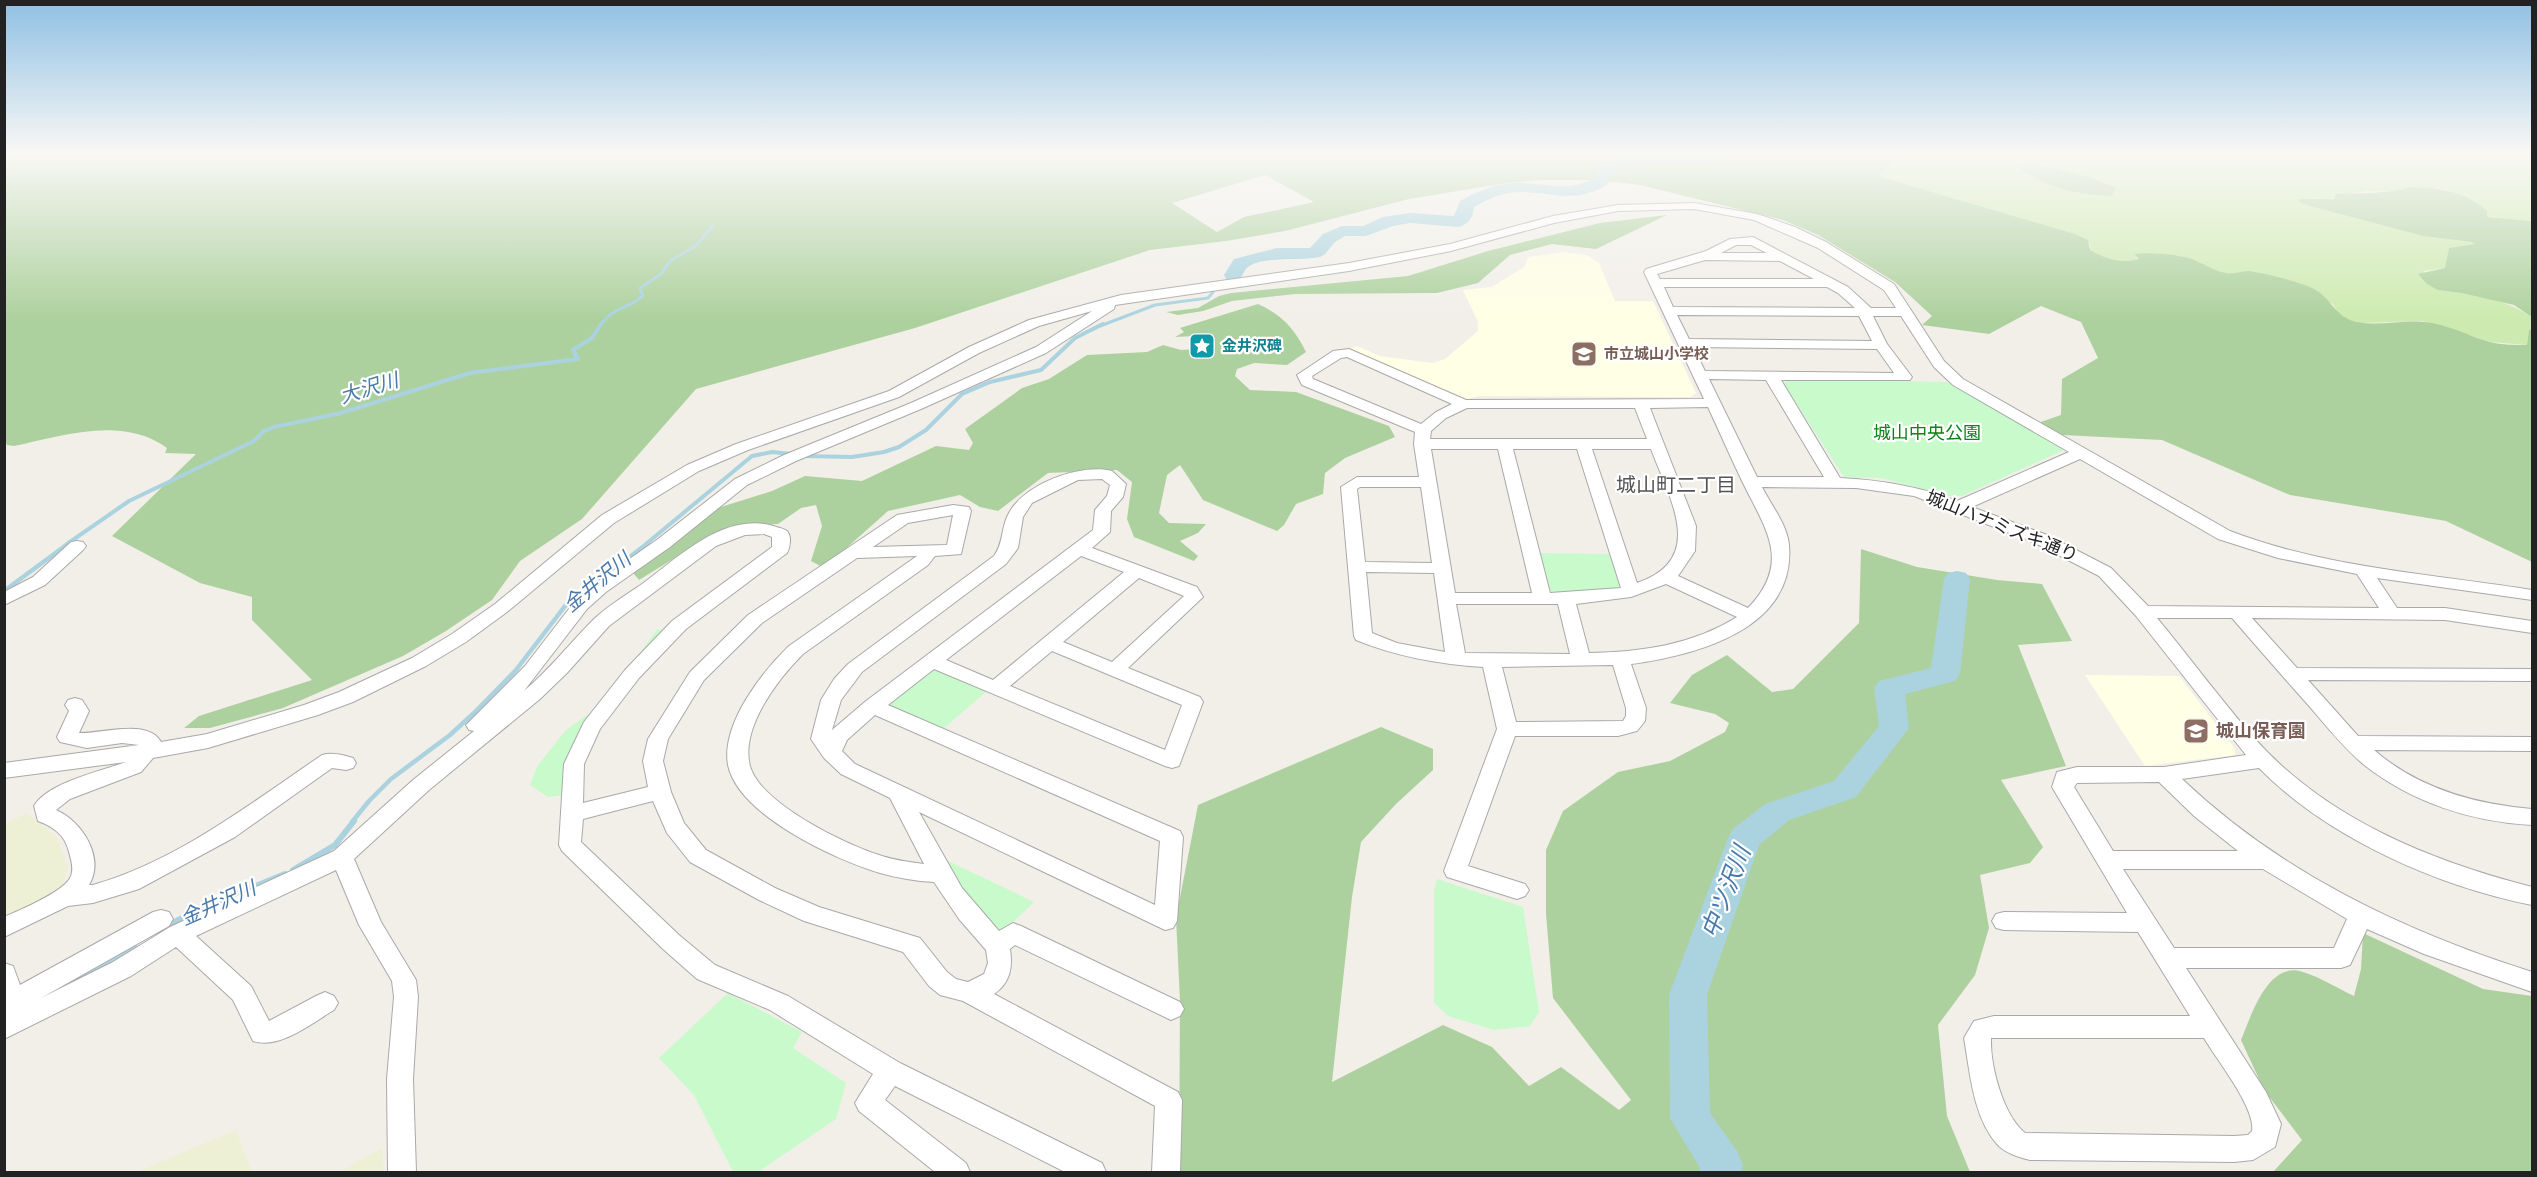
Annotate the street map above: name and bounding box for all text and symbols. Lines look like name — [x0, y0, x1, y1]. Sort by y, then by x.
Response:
place icon: 金井沢碑 — [1187, 331, 1217, 361]
place label: 金井沢碑 — [1222, 337, 1282, 355]
school or university icon: 市立城山小学校 — [1569, 339, 1599, 369]
place label: 市立城山小学校 — [1604, 345, 1709, 363]
water label: 大沢川 — [337, 368, 403, 409]
park label: 城山中央公園 — [1873, 422, 1981, 444]
district label: 城山町二丁目 — [1616, 474, 1736, 498]
street label: 城山ハナミズキ通り — [1923, 485, 2081, 567]
water label: 金井沢川 — [559, 547, 638, 618]
school or university icon: 城山保育園 — [2181, 716, 2211, 746]
place label: 城山保育園 — [2216, 720, 2306, 742]
water label: 中ツ沢川 — [1696, 839, 1758, 942]
water label: 金井沢川 — [177, 876, 262, 931]

